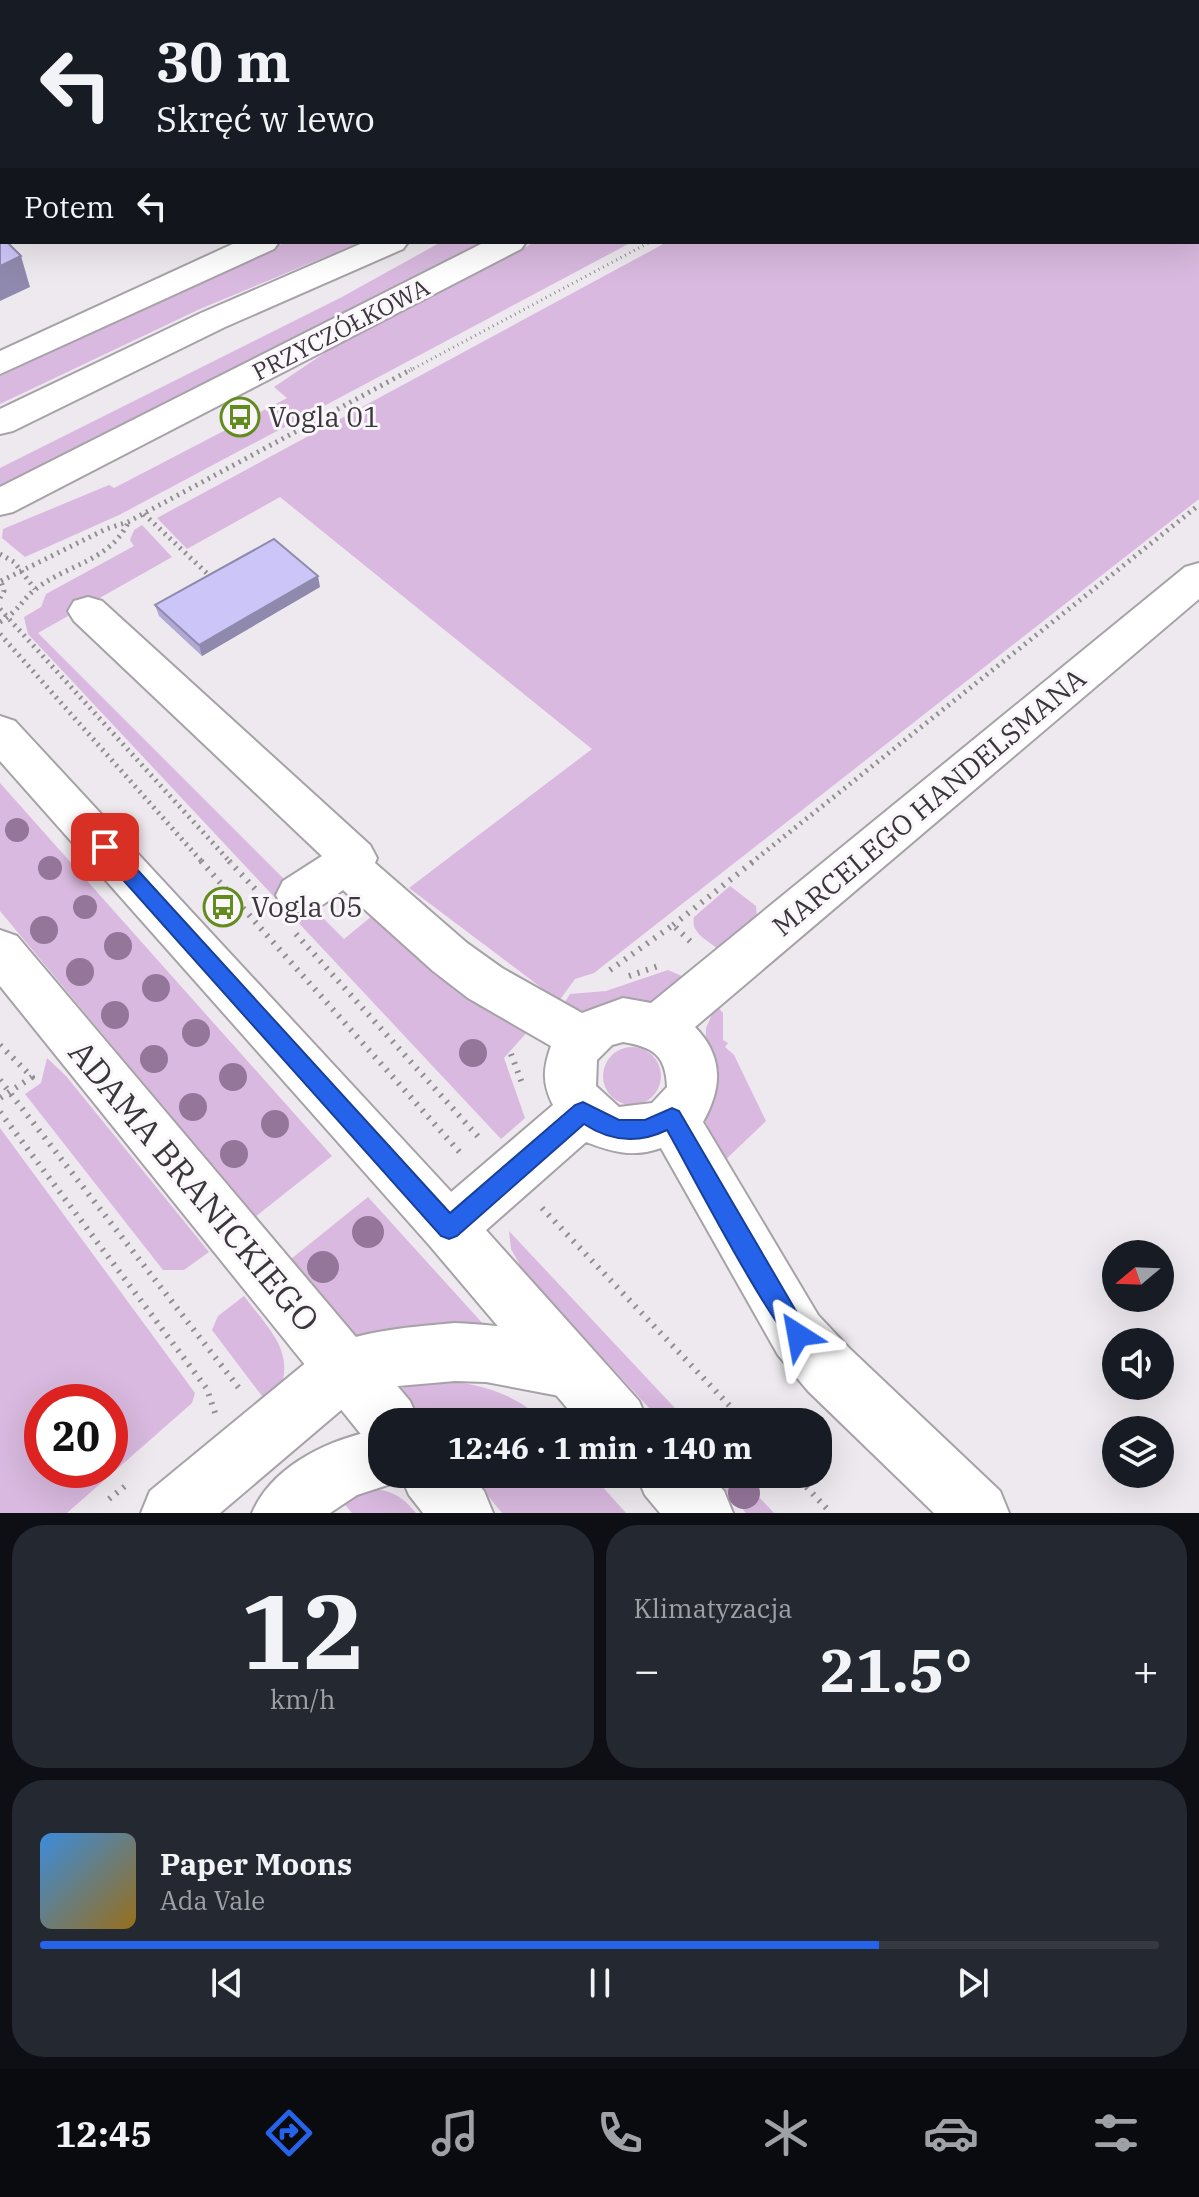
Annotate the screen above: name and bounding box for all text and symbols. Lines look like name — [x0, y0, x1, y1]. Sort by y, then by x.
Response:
text: 30 m — [156, 25, 291, 97]
icon: left — [24, 32, 128, 136]
text: Skręć w lewo — [156, 95, 375, 142]
icon: left — [130, 184, 174, 228]
text: Potem — [24, 187, 114, 226]
street label: PRZYCZÓŁKOWA — [247, 270, 435, 388]
bus stop icon: Vogla 01 — [219, 396, 261, 438]
place label: Vogla 01 — [268, 398, 380, 435]
street label: MARCELEGO HANDELSMANA — [764, 659, 1093, 944]
pin — [71, 813, 139, 881]
icon: arrive — [83, 825, 127, 869]
bus stop icon: Vogla 05 — [202, 886, 244, 928]
place label: Vogla 05 — [251, 888, 363, 925]
street label: ADAMA BRANICKIEGO — [60, 1031, 330, 1340]
north arrow — [1102, 1240, 1174, 1312]
map controls — [1102, 1240, 1174, 1488]
position arrow — [756, 1293, 840, 1377]
button: sound — [1102, 1328, 1174, 1400]
speed limit sign: 20 — [24, 1384, 128, 1488]
button: layers — [1102, 1416, 1174, 1488]
text: 12:46 · 1 min · 140 m — [448, 1428, 752, 1467]
text: 12 — [240, 1562, 365, 1698]
text: Klimatyzacja — [634, 1591, 793, 1625]
text: 21.5° — [820, 1630, 973, 1709]
text: − — [634, 1641, 660, 1698]
text: + — [1133, 1641, 1159, 1698]
text: km/h — [270, 1682, 336, 1716]
text: Paper Moons — [160, 1844, 352, 1883]
text: Ada Vale — [160, 1883, 265, 1917]
icon: previous — [205, 1961, 249, 2005]
icon: pause — [578, 1961, 622, 2005]
icon: next — [951, 1961, 995, 2005]
icon: directions — [261, 2105, 317, 2161]
icon: music — [427, 2105, 483, 2161]
icon: phone — [592, 2105, 648, 2161]
icon: climate — [758, 2105, 814, 2161]
icon: car — [923, 2105, 979, 2161]
icon: filters — [1088, 2105, 1144, 2161]
text: 12:45 — [55, 2110, 152, 2157]

